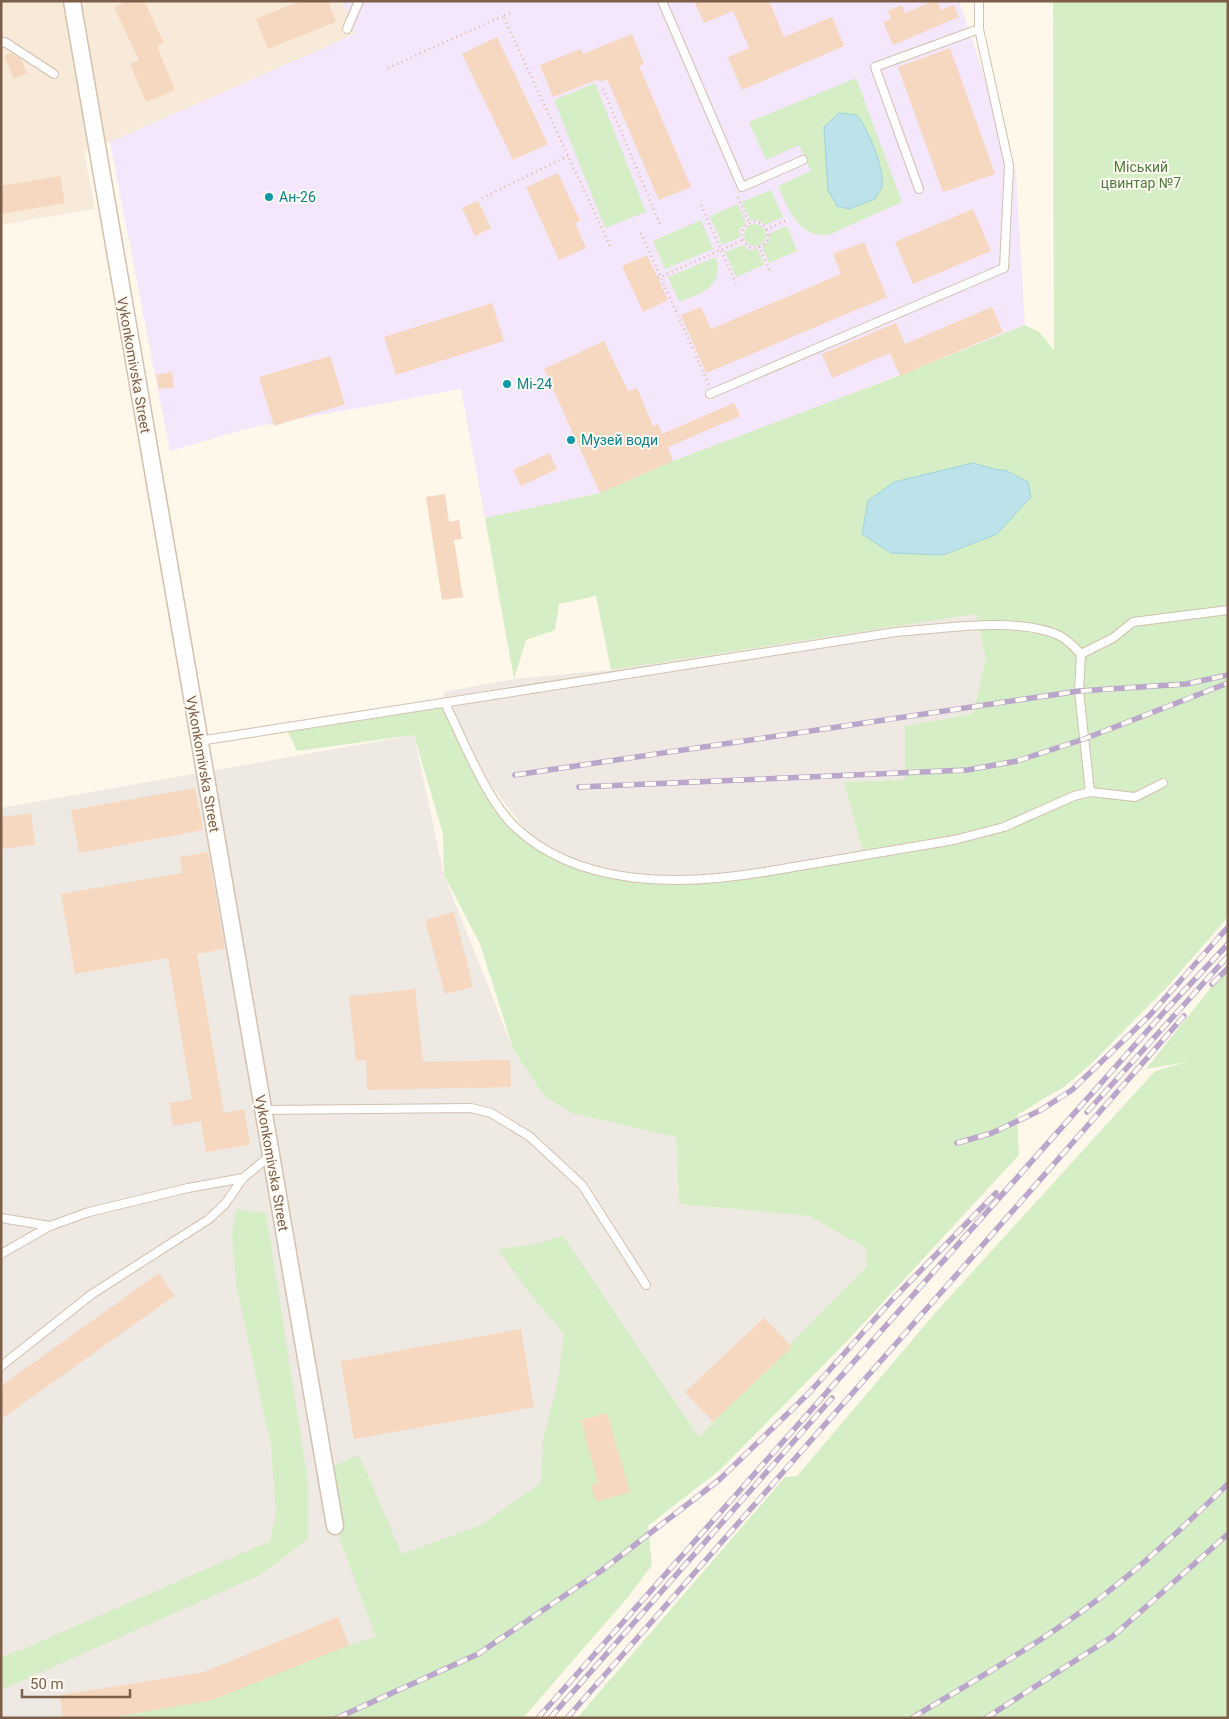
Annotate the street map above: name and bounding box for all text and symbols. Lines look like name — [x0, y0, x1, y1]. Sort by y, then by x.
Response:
park label: Міський цвинтар №7 — [1101, 159, 1181, 191]
place label: Ан-26 — [279, 189, 316, 205]
marker: Ан-26 — [263, 191, 275, 203]
street label: Vykonkomivska Street — [114, 296, 154, 435]
place label: Мі-24 — [517, 376, 552, 392]
marker: Мі-24 — [501, 378, 513, 390]
place label: Музей води — [581, 432, 658, 448]
marker: Музей води — [565, 434, 577, 446]
street label: Vykonkomivska Street — [183, 695, 223, 834]
street label: Vykonkomivska Street — [252, 1094, 292, 1233]
scale bar — [22, 1666, 130, 1698]
text: 50 m — [30, 1675, 64, 1693]

